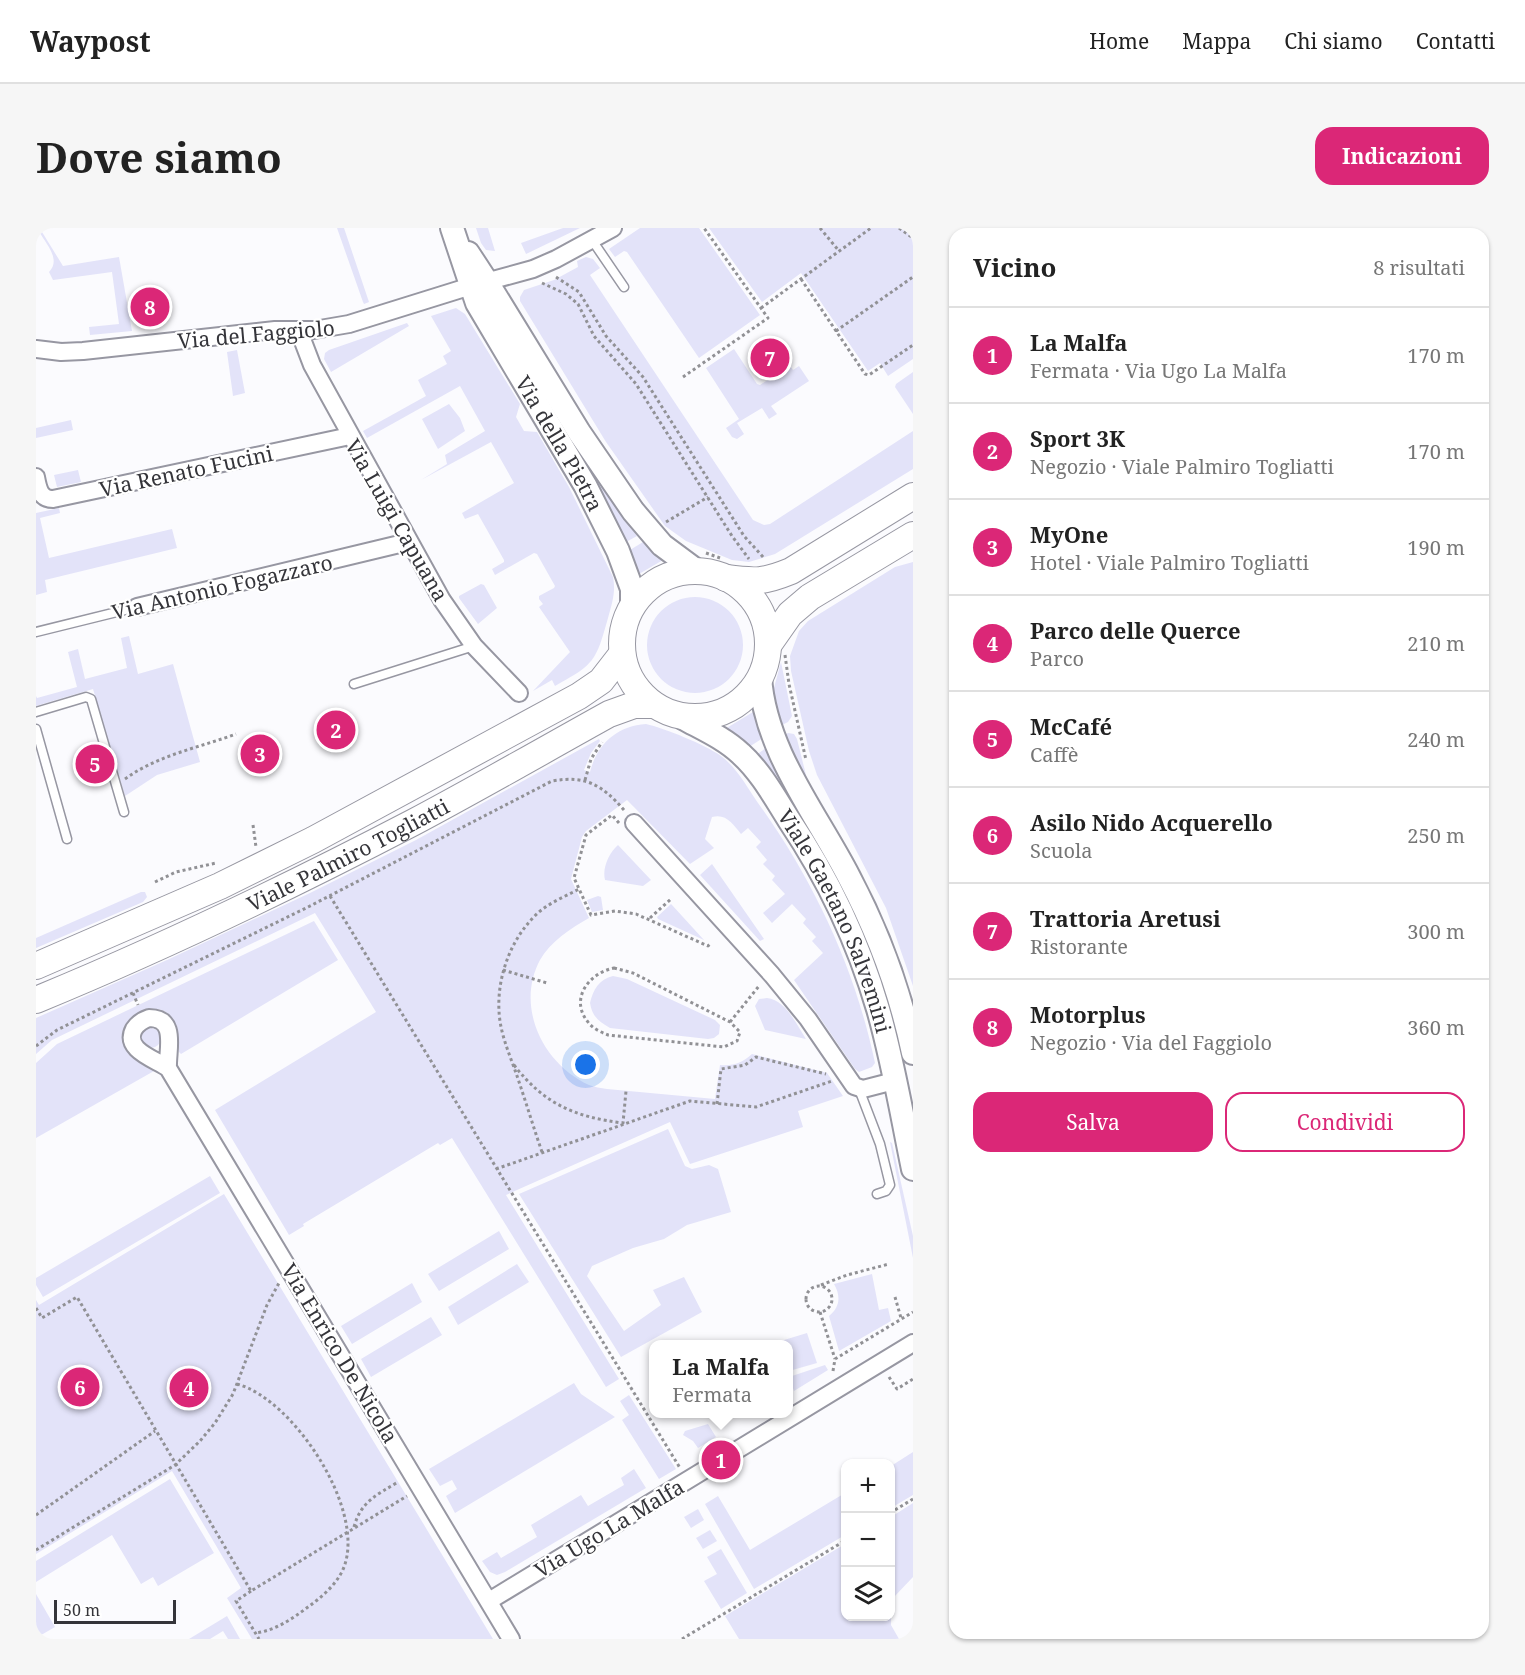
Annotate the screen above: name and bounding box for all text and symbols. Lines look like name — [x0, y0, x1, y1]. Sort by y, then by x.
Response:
text: Waypost — [30, 22, 151, 60]
text: Home — [1089, 27, 1149, 55]
text: Mappa — [1182, 27, 1251, 55]
text: Chi siamo — [1284, 27, 1383, 55]
text: Contatti — [1416, 27, 1495, 55]
button: Indicazioni — [1315, 127, 1489, 185]
text: Dove siamo — [36, 128, 282, 185]
text: Vicino — [973, 249, 1056, 285]
text: 8 risultati — [1373, 254, 1465, 281]
pin: 8 — [130, 284, 170, 329]
street label: Via del Faggiolo — [176, 313, 336, 355]
text: La Malfa — [1030, 327, 1127, 357]
pin: 7 — [750, 336, 790, 380]
text: 1 — [987, 342, 998, 369]
text: 170 m — [1407, 342, 1465, 369]
text: Fermata · Via Ugo La Malfa — [1030, 357, 1287, 384]
street label: Via della Pietra — [509, 371, 610, 516]
text: Sport 3K — [1030, 423, 1125, 453]
street label: Via Luigi Capuana — [339, 434, 455, 606]
text: 2 — [987, 438, 998, 465]
text: 170 m — [1407, 438, 1465, 465]
street label: Via Renato Fucini — [97, 439, 276, 503]
text: Negozio · Viale Palmiro Togliatti — [1030, 453, 1334, 480]
text: MyOne — [1030, 519, 1108, 549]
text: 3 — [987, 534, 998, 561]
text: 190 m — [1407, 534, 1465, 561]
street label: Via Antonio Fogazzaro — [109, 548, 335, 626]
text: Hotel · Viale Palmiro Togliatti — [1030, 549, 1309, 576]
text: Parco delle Querce — [1030, 615, 1240, 645]
text: 4 — [987, 630, 998, 657]
text: 210 m — [1407, 630, 1465, 657]
text: Parco — [1030, 645, 1084, 672]
pin: 2 — [316, 708, 356, 752]
text: McCafé — [1030, 711, 1112, 741]
text: 5 — [987, 726, 998, 753]
text: 240 m — [1407, 726, 1465, 753]
pin: 3 — [240, 732, 280, 776]
text: Caffè — [1030, 741, 1078, 768]
pin: 5 — [76, 742, 114, 786]
street label: Viale Palmiro Togliatti — [242, 792, 454, 918]
street label: Viale Gaetano Salvemini — [772, 804, 898, 1036]
text: Asilo Nido Acquerello — [1030, 807, 1273, 837]
text: 6 — [987, 822, 998, 849]
text: 250 m — [1407, 822, 1465, 849]
text: Scuola — [1030, 837, 1092, 864]
text: Trattoria Aretusi — [1030, 903, 1221, 933]
text: 7 — [987, 918, 998, 945]
text: 300 m — [1407, 918, 1465, 945]
text: Ristorante — [1030, 933, 1128, 960]
text: Motorplus — [1030, 999, 1146, 1029]
text: 8 — [987, 1014, 998, 1041]
text: 360 m — [1407, 1014, 1465, 1041]
text: Negozio · Via del Faggiolo — [1030, 1029, 1272, 1056]
your location — [571, 1050, 600, 1079]
button: Salva — [973, 1092, 1213, 1152]
button: Condividi — [1225, 1092, 1465, 1152]
street label: Via Enrico De Nicola — [275, 1258, 405, 1448]
popup — [649, 1340, 793, 1418]
text: La Malfa — [672, 1351, 770, 1381]
pin: 6 — [60, 1364, 99, 1410]
pin: 4 — [170, 1366, 208, 1410]
text: Fermata — [672, 1381, 752, 1408]
pin: 1 — [702, 1438, 740, 1482]
map controls — [841, 1459, 895, 1621]
button: + — [841, 1459, 895, 1513]
street label: Via Ugo La Malfa — [529, 1472, 689, 1584]
button: − — [841, 1513, 895, 1567]
button: layers — [841, 1567, 895, 1621]
scale bar — [54, 1597, 176, 1624]
text: 50 m — [63, 1599, 100, 1621]

